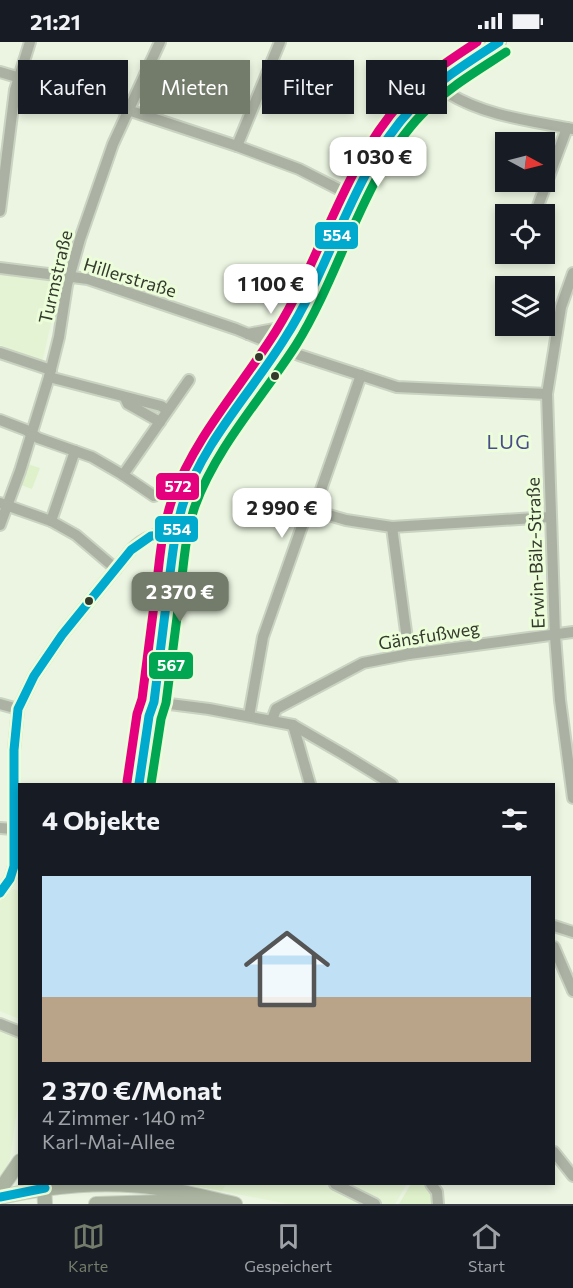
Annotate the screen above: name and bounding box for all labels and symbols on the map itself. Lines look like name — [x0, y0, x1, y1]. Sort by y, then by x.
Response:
north arrow — [495, 132, 555, 192]
pin: 1 030 € — [323, 137, 433, 188]
line badge: 554 — [314, 221, 359, 250]
text: 554 — [323, 225, 351, 244]
street label: Turmstraße — [34, 228, 76, 326]
street label: Hillerstraße — [81, 252, 179, 302]
pin: 1 100 € — [216, 264, 326, 315]
unlabelled marker — [253, 351, 265, 363]
unlabelled marker — [269, 370, 281, 382]
district label: LUG — [486, 429, 532, 453]
line badge: 572 — [155, 472, 200, 501]
text: 572 — [164, 476, 192, 495]
street label: Erwin-Bälz-Straße — [521, 477, 549, 629]
pin: 2 990 € — [227, 488, 337, 539]
line badge: 554 — [154, 515, 199, 543]
text: 554 — [163, 519, 191, 538]
pin: 2 370 € — [125, 572, 235, 623]
unlabelled marker — [83, 595, 95, 607]
street label: Gänsfußweg — [377, 616, 481, 654]
line badge: 567 — [148, 651, 194, 680]
text: 567 — [157, 655, 185, 674]

